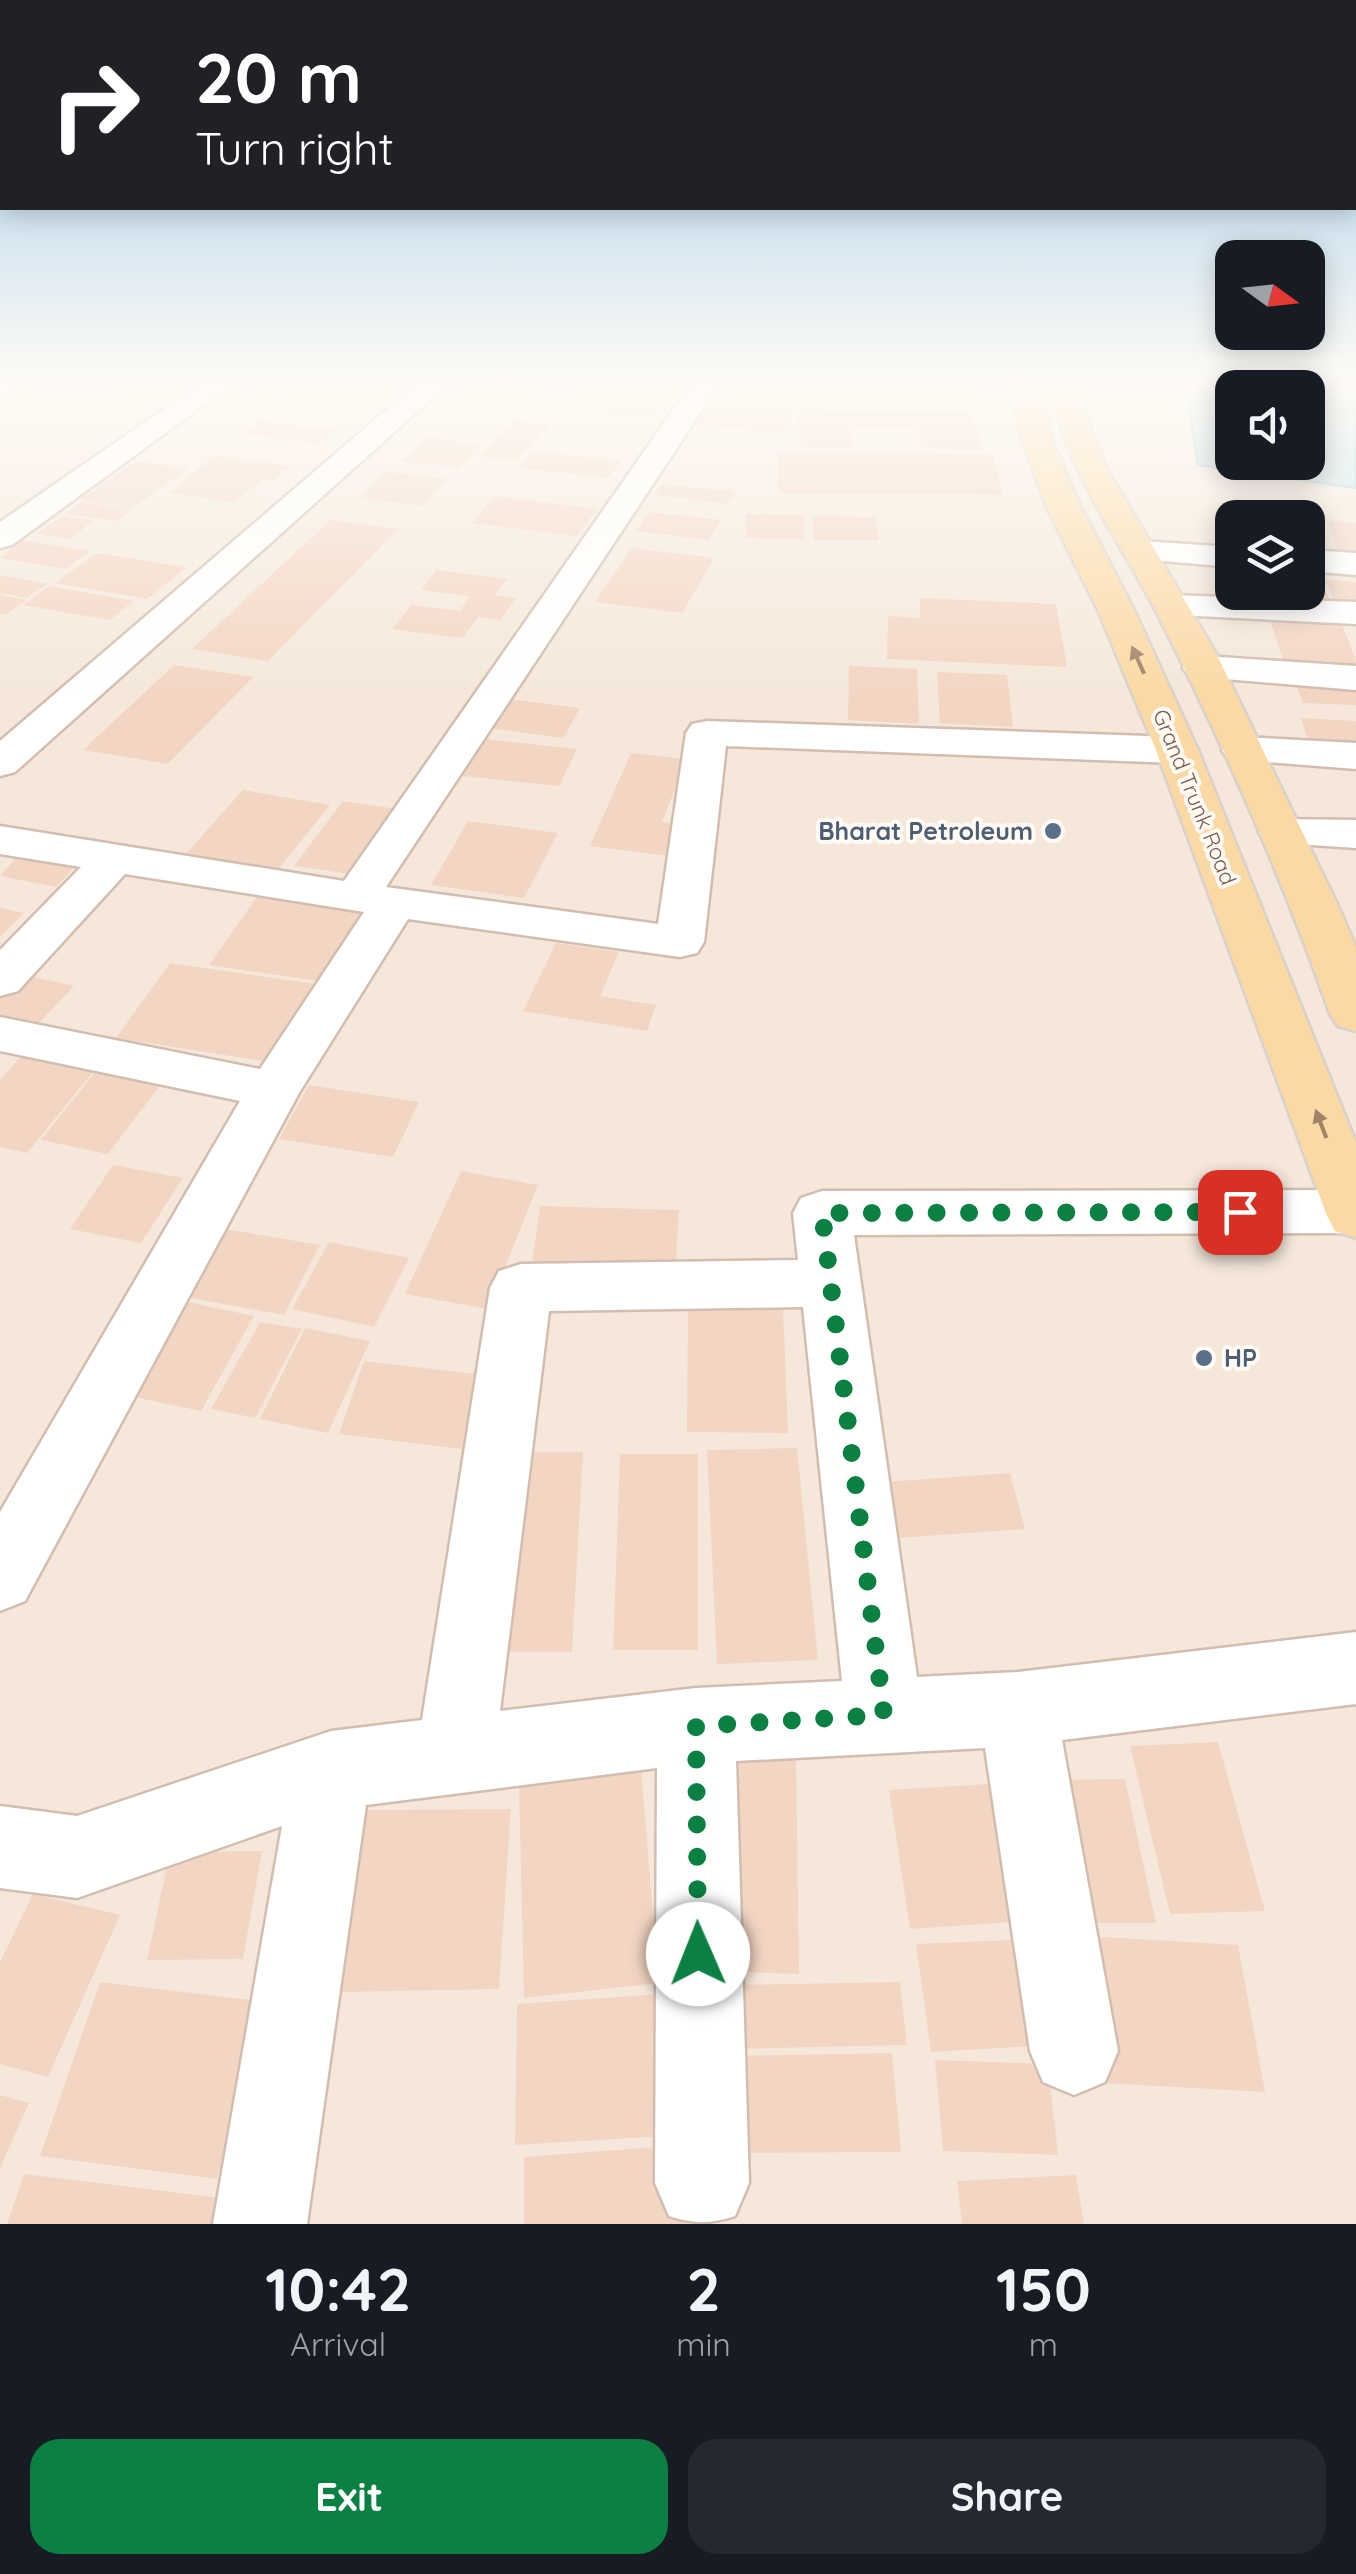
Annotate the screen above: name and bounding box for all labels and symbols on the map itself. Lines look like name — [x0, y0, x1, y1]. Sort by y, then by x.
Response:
north arrow — [1215, 240, 1325, 350]
one-way arrow — [1129, 645, 1146, 674]
street label: Grand Trunk Road — [1147, 705, 1243, 889]
place label: Bharat Petroleum — [818, 815, 1033, 846]
marker: Bharat Petroleum — [1042, 820, 1064, 842]
one-way arrow — [1313, 1109, 1329, 1139]
pin — [1198, 1170, 1283, 1255]
place label: HP — [1224, 1342, 1257, 1373]
marker: HP — [1193, 1347, 1215, 1369]
position arrow — [646, 1902, 750, 2006]

